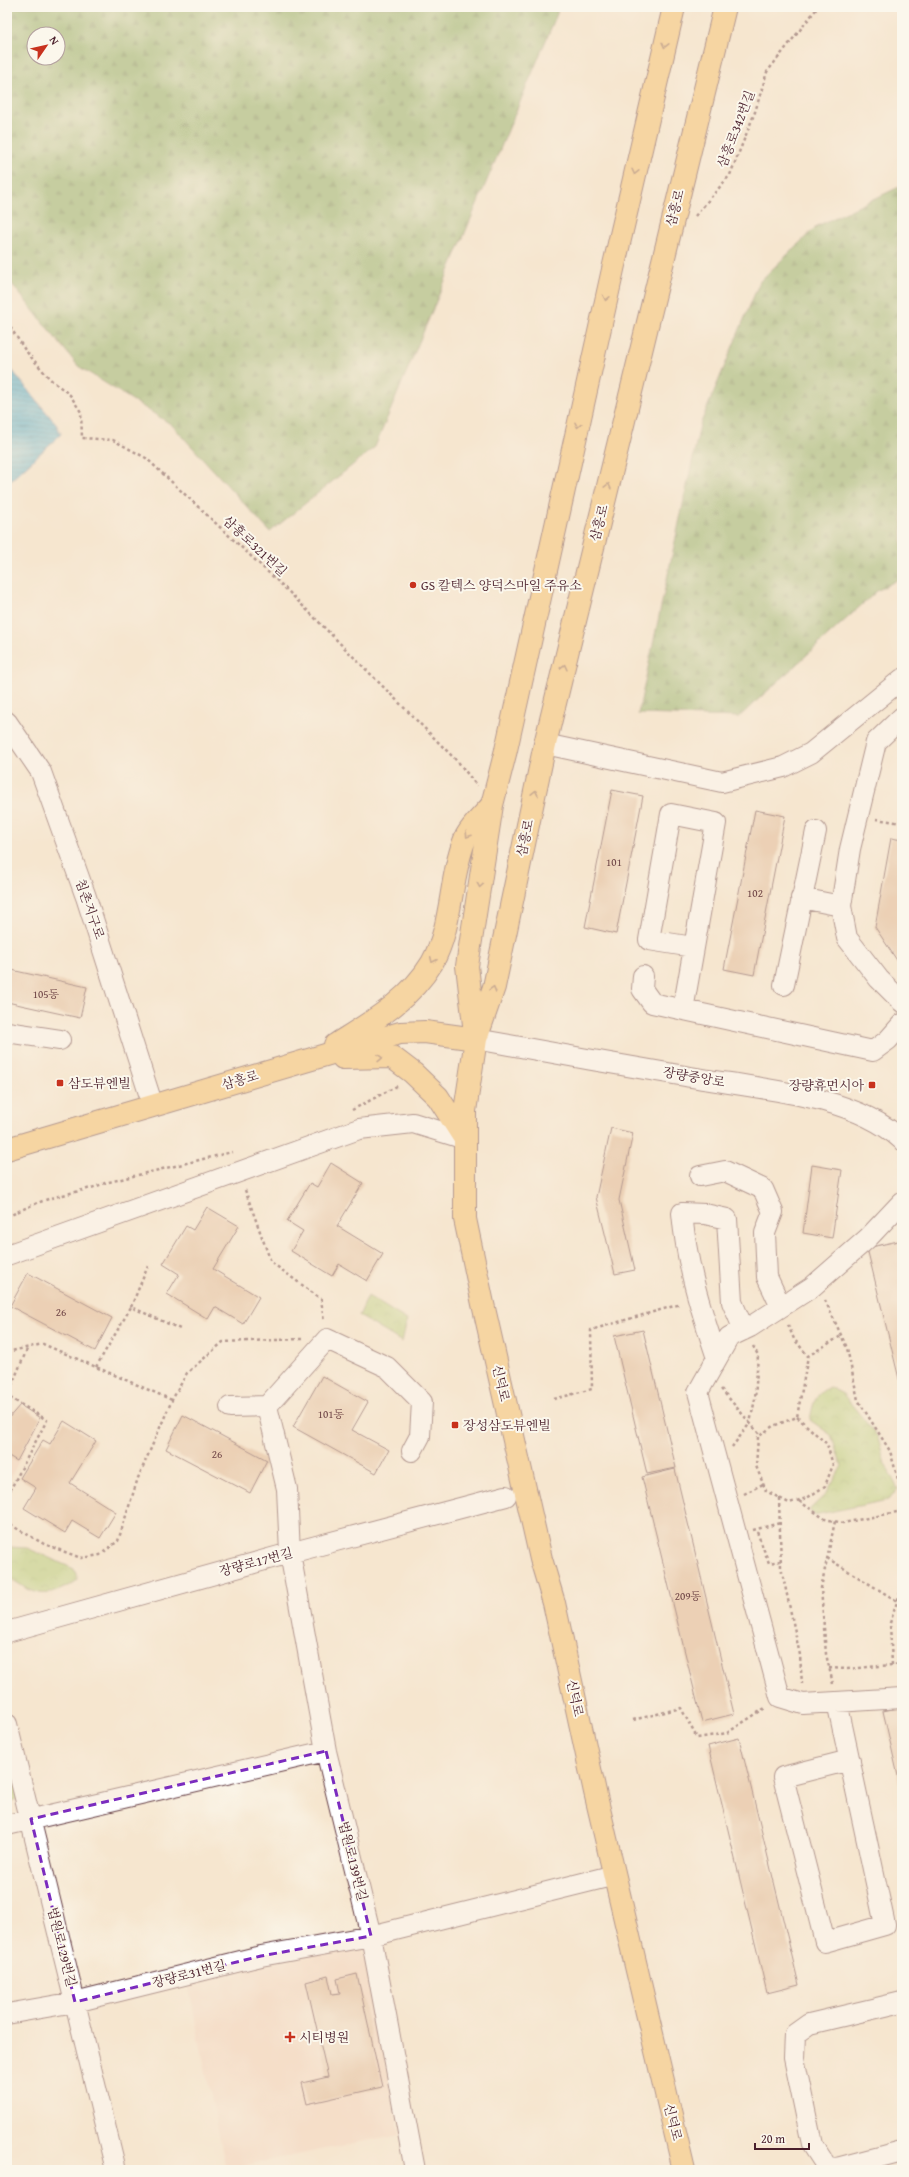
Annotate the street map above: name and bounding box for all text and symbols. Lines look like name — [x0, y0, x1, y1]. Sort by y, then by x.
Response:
north arrow — [26, 26, 66, 66]
text: N — [46, 33, 63, 48]
one-way arrow — [661, 41, 670, 48]
street label: 삼흥로342번길 — [713, 88, 759, 170]
one-way arrow — [632, 168, 640, 175]
street label: 삼흥로 — [661, 187, 689, 229]
one-way arrow — [603, 295, 611, 301]
one-way arrow — [575, 422, 583, 428]
one-way arrow — [603, 483, 611, 489]
street label: 삼흥로 — [585, 502, 613, 544]
street label: 삼흥로321번길 — [219, 511, 291, 581]
place label: GS 칼텍스 양덕스마일 주유소 — [421, 576, 582, 595]
marker: GS 칼텍스 양덕스마일 주유소 — [408, 580, 418, 590]
one-way arrow — [559, 663, 568, 670]
one-way arrow — [530, 790, 538, 797]
street label: 삼흥로 — [512, 817, 538, 858]
one-way arrow — [466, 831, 473, 838]
house number: 101 — [606, 854, 622, 870]
street label: 침촌지구로 — [71, 876, 109, 942]
one-way arrow — [476, 882, 485, 888]
house number: 102 — [747, 885, 763, 901]
one-way arrow — [430, 955, 438, 963]
house number: 105동 — [33, 986, 60, 1002]
one-way arrow — [488, 986, 497, 993]
one-way arrow — [377, 1054, 383, 1062]
street label: 장량중앙로 — [661, 1062, 727, 1092]
street label: 삼흥로 — [219, 1066, 261, 1094]
place label: 삼도뷰엔빌 — [68, 1074, 131, 1093]
place label: 장량휴먼시아 — [789, 1076, 864, 1095]
marker: 삼도뷰엔빌 — [55, 1078, 65, 1088]
marker: 장량휴먼시아 — [867, 1080, 877, 1090]
house number: 26 — [56, 1304, 66, 1320]
street label: 신덕로 — [488, 1363, 515, 1404]
house number: 101동 — [318, 1406, 345, 1422]
place label: 장성삼도뷰엔빌 — [463, 1416, 551, 1435]
marker: 장성삼도뷰엔빌 — [450, 1420, 460, 1430]
house number: 26 — [212, 1446, 222, 1462]
street label: 장량로17번길 — [217, 1543, 295, 1581]
house number: 209동 — [675, 1588, 702, 1604]
street label: 신덕로 — [562, 1678, 588, 1719]
street label: 법원로139번길 — [334, 1819, 372, 1903]
street label: 법원로129번길 — [43, 1905, 81, 1989]
street label: 장량로31번길 — [150, 1956, 228, 1992]
place label: 시티병원 — [299, 2028, 349, 2047]
marker: 시티병원 — [284, 2031, 296, 2043]
street label: 신덕로 — [659, 2101, 687, 2143]
scale bar — [755, 2125, 809, 2151]
text: 20 m — [761, 2130, 785, 2147]

